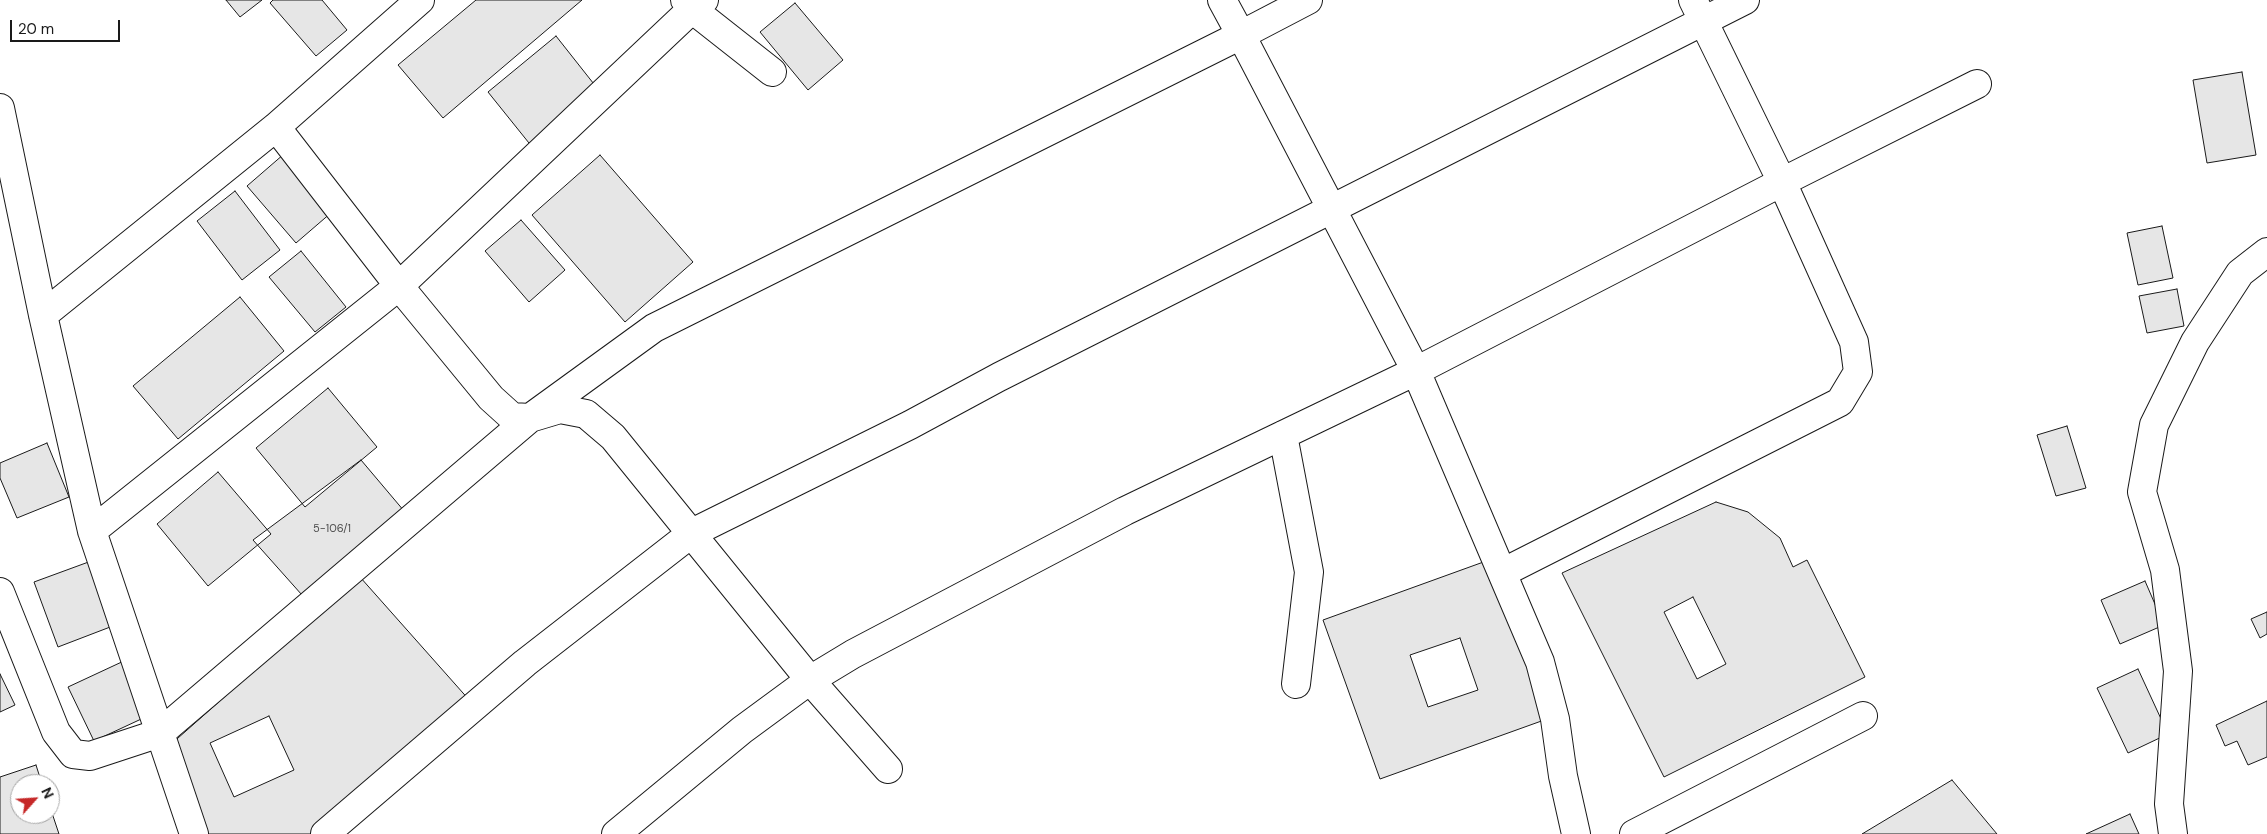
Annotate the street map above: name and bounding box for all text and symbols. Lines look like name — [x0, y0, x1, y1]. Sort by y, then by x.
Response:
scale bar — [12, 10, 122, 42]
text: 20 m — [18, 19, 54, 39]
house number: 5-106/1 — [313, 522, 351, 536]
north arrow — [10, 774, 60, 824]
text: N — [37, 784, 58, 801]

